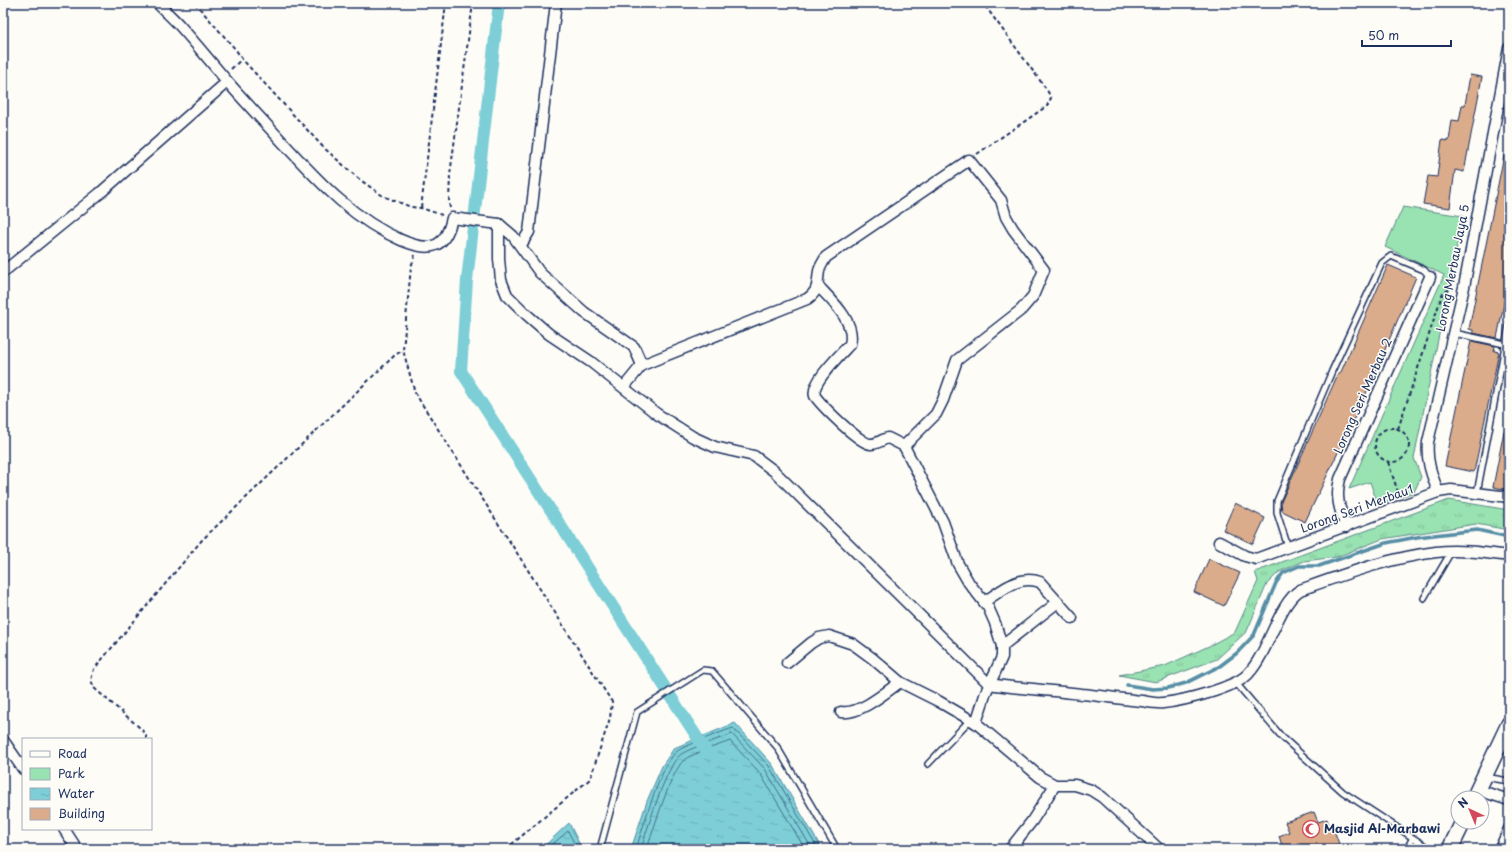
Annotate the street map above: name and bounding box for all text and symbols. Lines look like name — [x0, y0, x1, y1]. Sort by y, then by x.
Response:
scale bar — [1362, 22, 1451, 48]
text: 50 m — [1368, 26, 1399, 44]
street label: Lorong Merbau Jaya 5 — [1431, 202, 1473, 333]
street label: Lorong Seri Merbau 2 — [1328, 335, 1396, 456]
street label: Lorong Seri Merbau1 — [1298, 479, 1416, 537]
legend — [22, 738, 152, 830]
text: Road — [58, 744, 87, 762]
text: Park — [58, 764, 85, 782]
text: Water — [58, 784, 95, 802]
north arrow — [1450, 790, 1490, 830]
text: N — [1454, 793, 1472, 812]
text: Building — [58, 804, 105, 822]
mosque icon: Masjid Al-Marbawi — [1301, 819, 1321, 839]
place label: Masjid Al-Marbawi — [1324, 819, 1441, 837]

